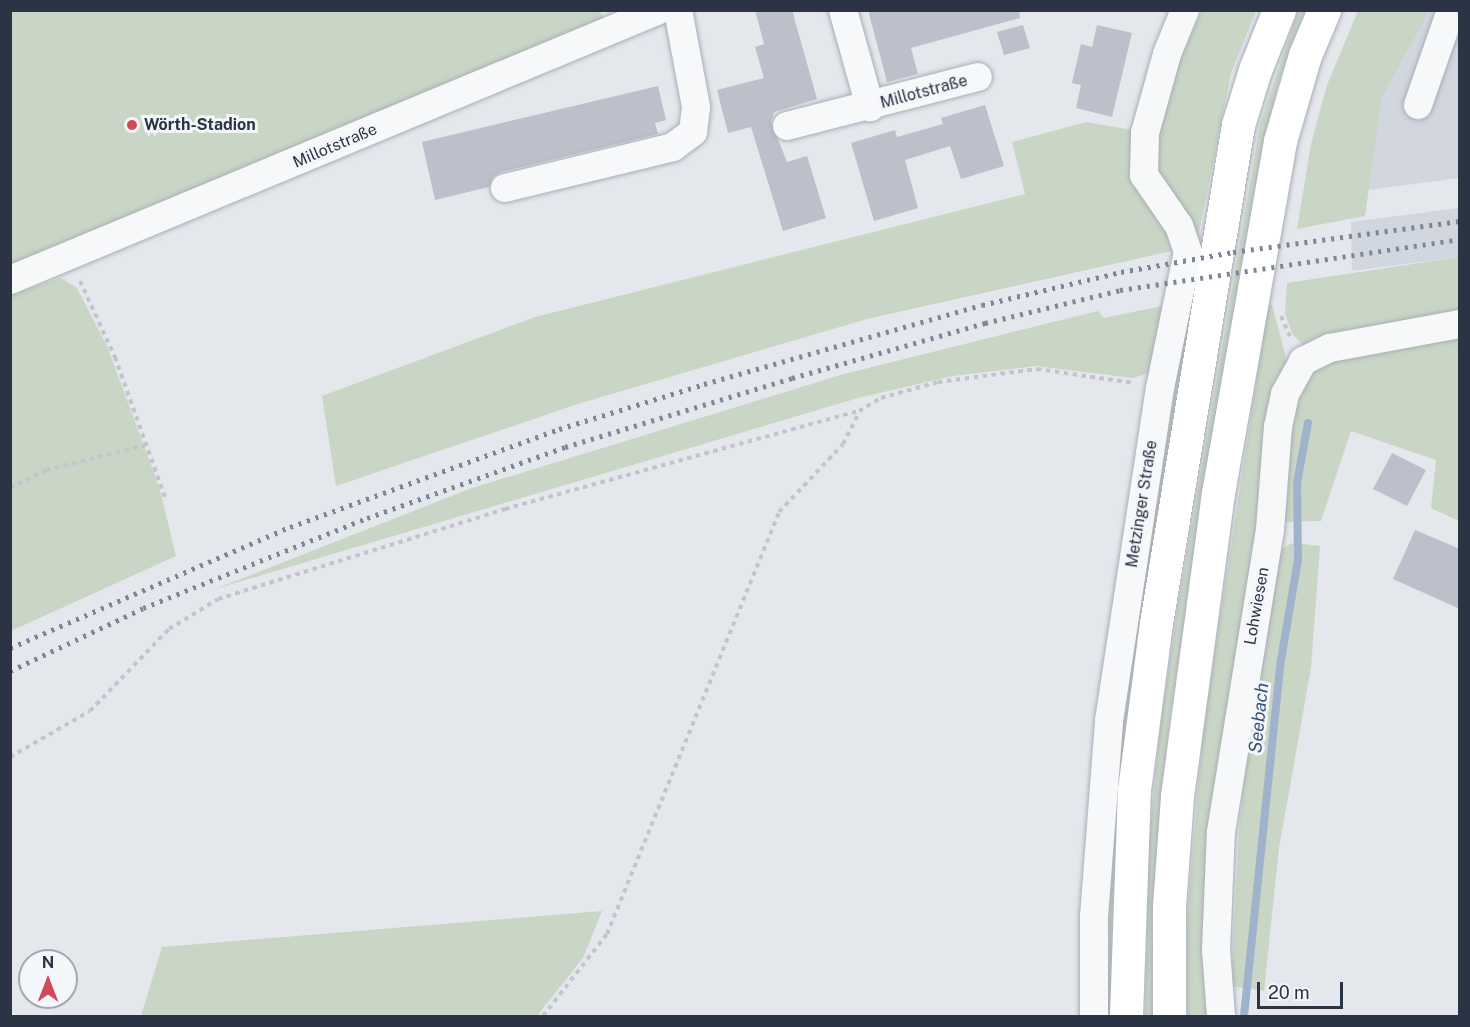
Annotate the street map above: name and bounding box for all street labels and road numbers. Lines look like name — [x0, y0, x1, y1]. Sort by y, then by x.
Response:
street label: Millotstraße — [878, 71, 970, 113]
street label: Millotstraße — [290, 120, 380, 172]
street label: Metzinger Straße — [1122, 439, 1162, 569]
street label: Lohwiesen — [1241, 566, 1273, 646]

